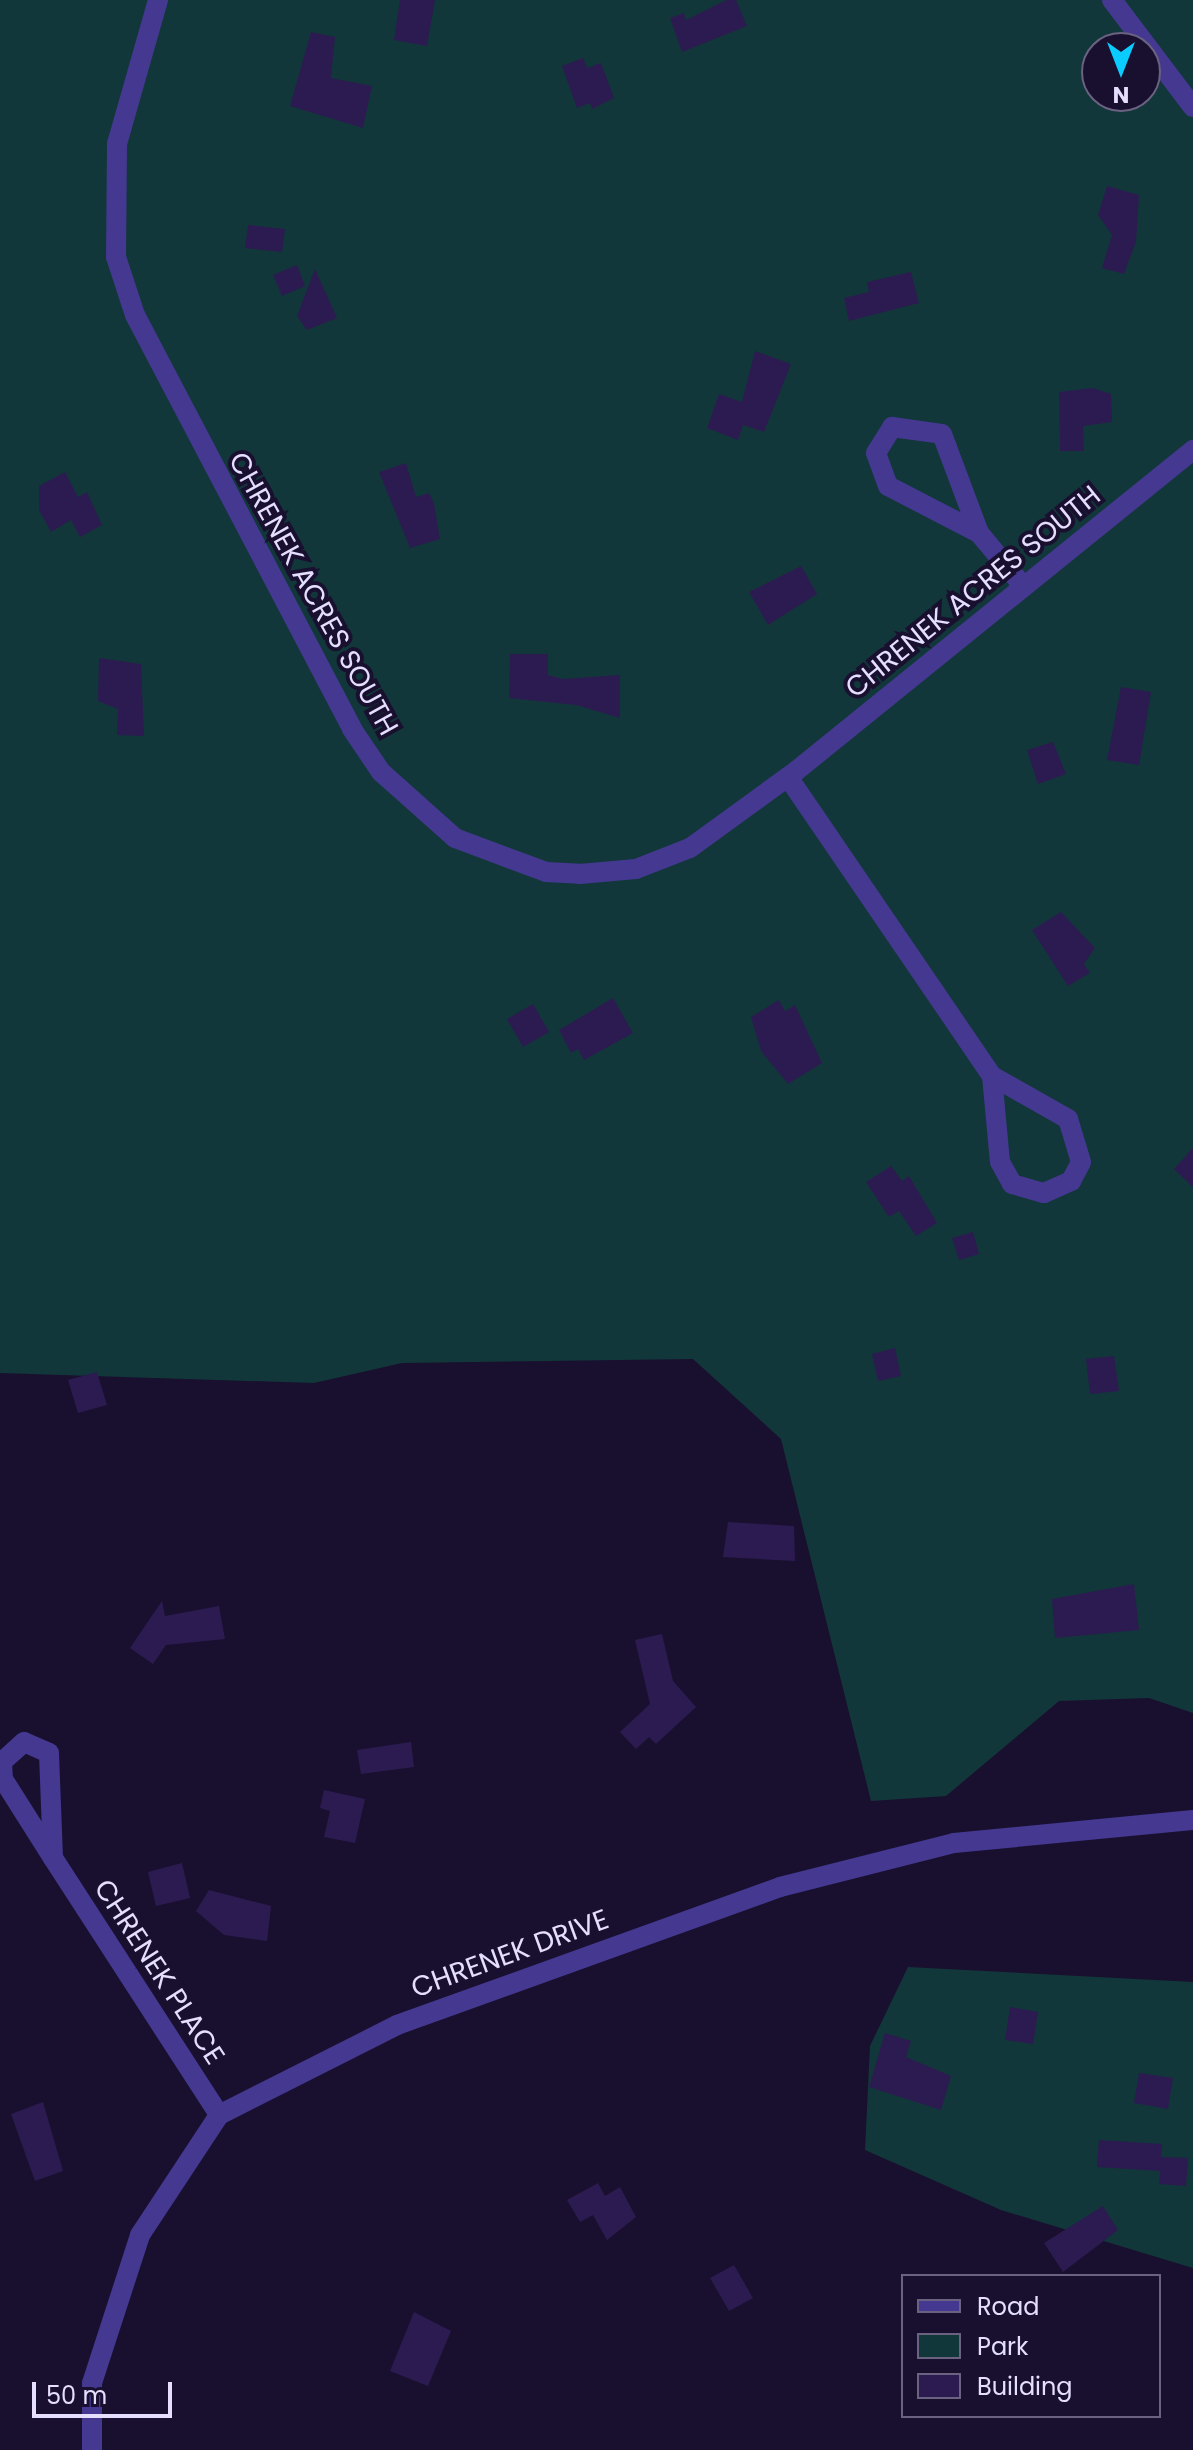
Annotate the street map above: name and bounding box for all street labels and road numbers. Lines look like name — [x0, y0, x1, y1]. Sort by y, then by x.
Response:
street label: CHRENEK ACRES SOUTH — [221, 447, 405, 741]
street label: CHRENEK ACRES SOUTH — [839, 479, 1107, 705]
street label: CHRENEK PLACE — [87, 1873, 231, 2071]
street label: CHRENEK DRIVE — [407, 1903, 613, 2005]

